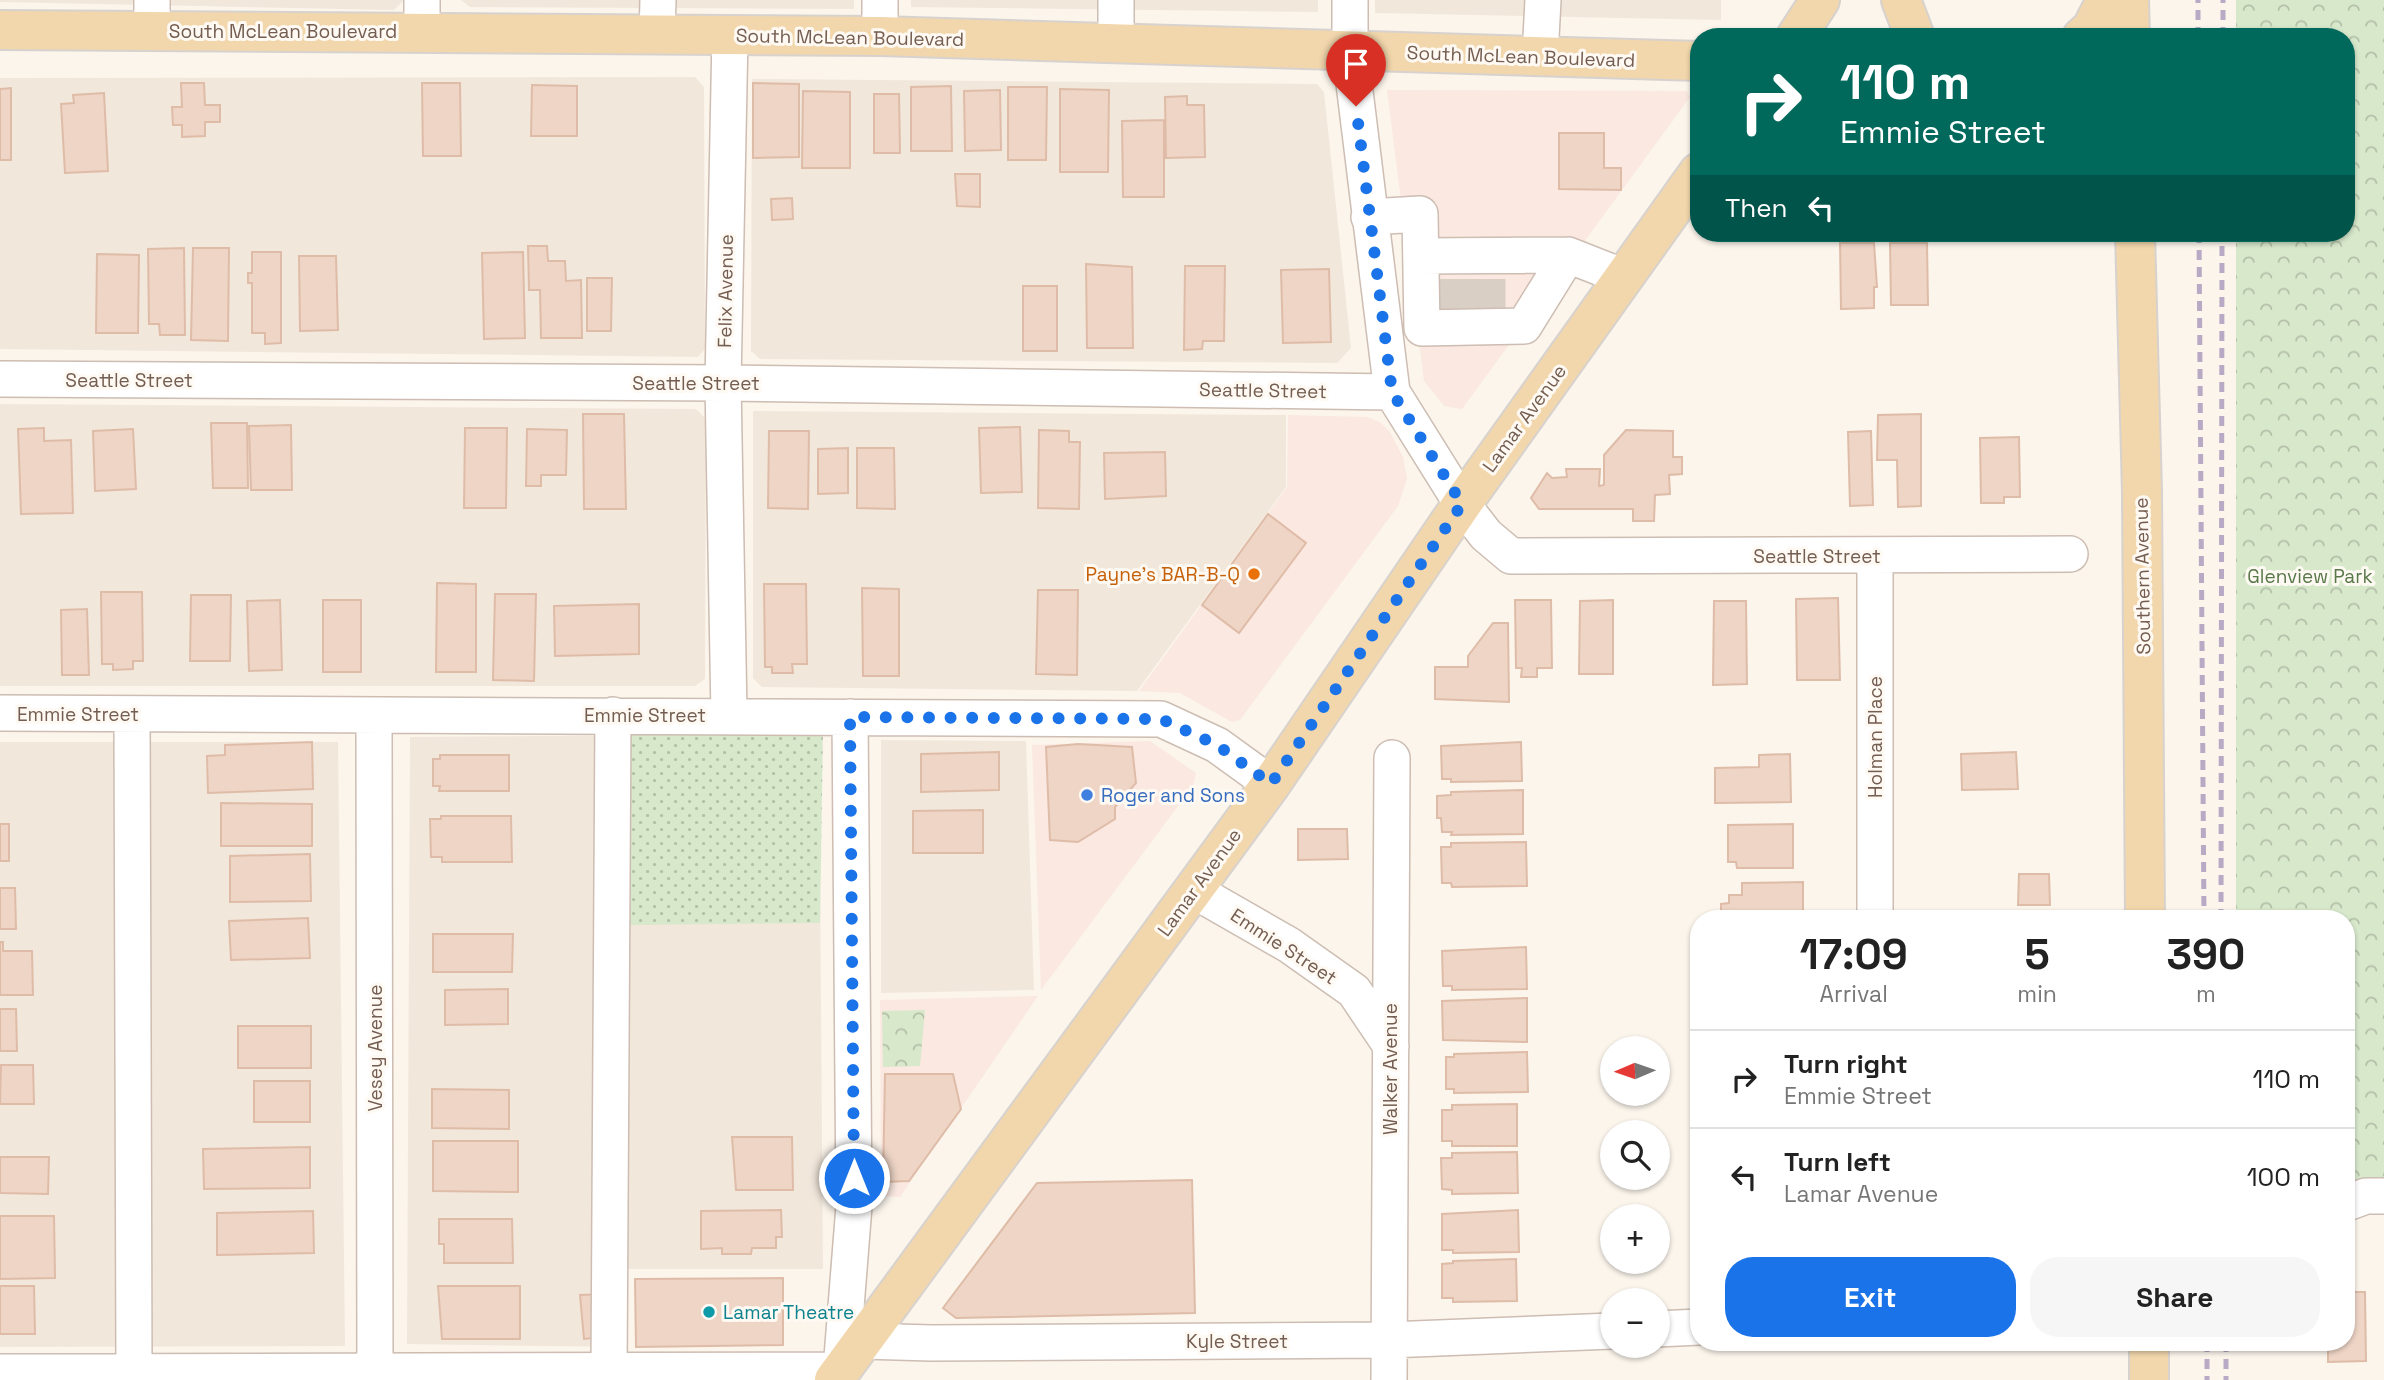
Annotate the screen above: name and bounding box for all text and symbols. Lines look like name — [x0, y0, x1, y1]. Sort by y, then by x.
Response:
street label: South McLean Boulevard — [169, 19, 397, 44]
street label: South McLean Boulevard — [736, 23, 964, 52]
pin — [1326, 34, 1386, 106]
street label: South McLean Boulevard — [1406, 40, 1636, 73]
icon: arrive — [1337, 45, 1375, 83]
text: 110 m — [1840, 51, 1970, 113]
icon: right — [1725, 56, 1816, 147]
text: Emmie Street — [1840, 112, 2046, 152]
icon: left — [1802, 189, 1840, 227]
text: Then — [1725, 191, 1788, 225]
street label: Felix Avenue — [712, 234, 739, 348]
street label: Lamar Avenue — [1477, 359, 1572, 477]
street label: Seattle Street — [65, 368, 193, 393]
street label: Seattle Street — [632, 371, 760, 396]
street label: Seattle Street — [1199, 377, 1327, 404]
street label: Southern Avenue — [2129, 497, 2156, 655]
street label: Seattle Street — [1753, 544, 1881, 569]
place label: Payne's BAR-B-Q — [1086, 562, 1240, 587]
park label: Glenview Park — [2247, 564, 2373, 589]
marker: Payne's BAR-B-Q — [1246, 566, 1262, 582]
street label: Holman Place — [1863, 676, 1888, 798]
street label: Emmie Street — [17, 702, 139, 727]
street label: Emmie Street — [584, 703, 706, 728]
place label: Roger and Sons — [1101, 783, 1245, 808]
marker: Roger and Sons — [1079, 787, 1095, 803]
street label: Lamar Avenue — [1152, 823, 1247, 941]
street label: Emmie Street — [1226, 903, 1342, 990]
text: 17:09 — [1800, 928, 1908, 981]
text: 5 — [2025, 928, 2050, 981]
text: 390 — [2167, 928, 2245, 981]
text: Arrival — [1819, 979, 1888, 1009]
text: min — [2017, 979, 2057, 1009]
text: m — [2196, 979, 2216, 1009]
street label: Vesey Avenue — [363, 985, 388, 1111]
street label: Walker Avenue — [1378, 1003, 1403, 1135]
north arrow — [1600, 1036, 1670, 1106]
map controls — [1600, 1036, 1670, 1358]
text: Turn right — [1784, 1047, 1908, 1081]
icon: right — [1725, 1060, 1763, 1098]
text: 110 m — [2253, 1062, 2320, 1096]
text: Emmie Street — [1784, 1081, 1932, 1111]
button: search — [1600, 1120, 1670, 1190]
position arrow — [817, 1141, 891, 1215]
text: Turn left — [1784, 1145, 1891, 1179]
icon: left — [1725, 1158, 1763, 1196]
text: 100 m — [2247, 1160, 2320, 1194]
text: Lamar Avenue — [1784, 1179, 1938, 1209]
button: + — [1600, 1204, 1670, 1274]
button: Exit — [1725, 1257, 2016, 1337]
button: Share — [2030, 1257, 2320, 1337]
button: − — [1600, 1288, 1670, 1358]
place label: Lamar Theatre — [723, 1300, 854, 1325]
marker: Lamar Theatre — [701, 1304, 717, 1320]
street label: Kyle Street — [1186, 1329, 1288, 1354]

